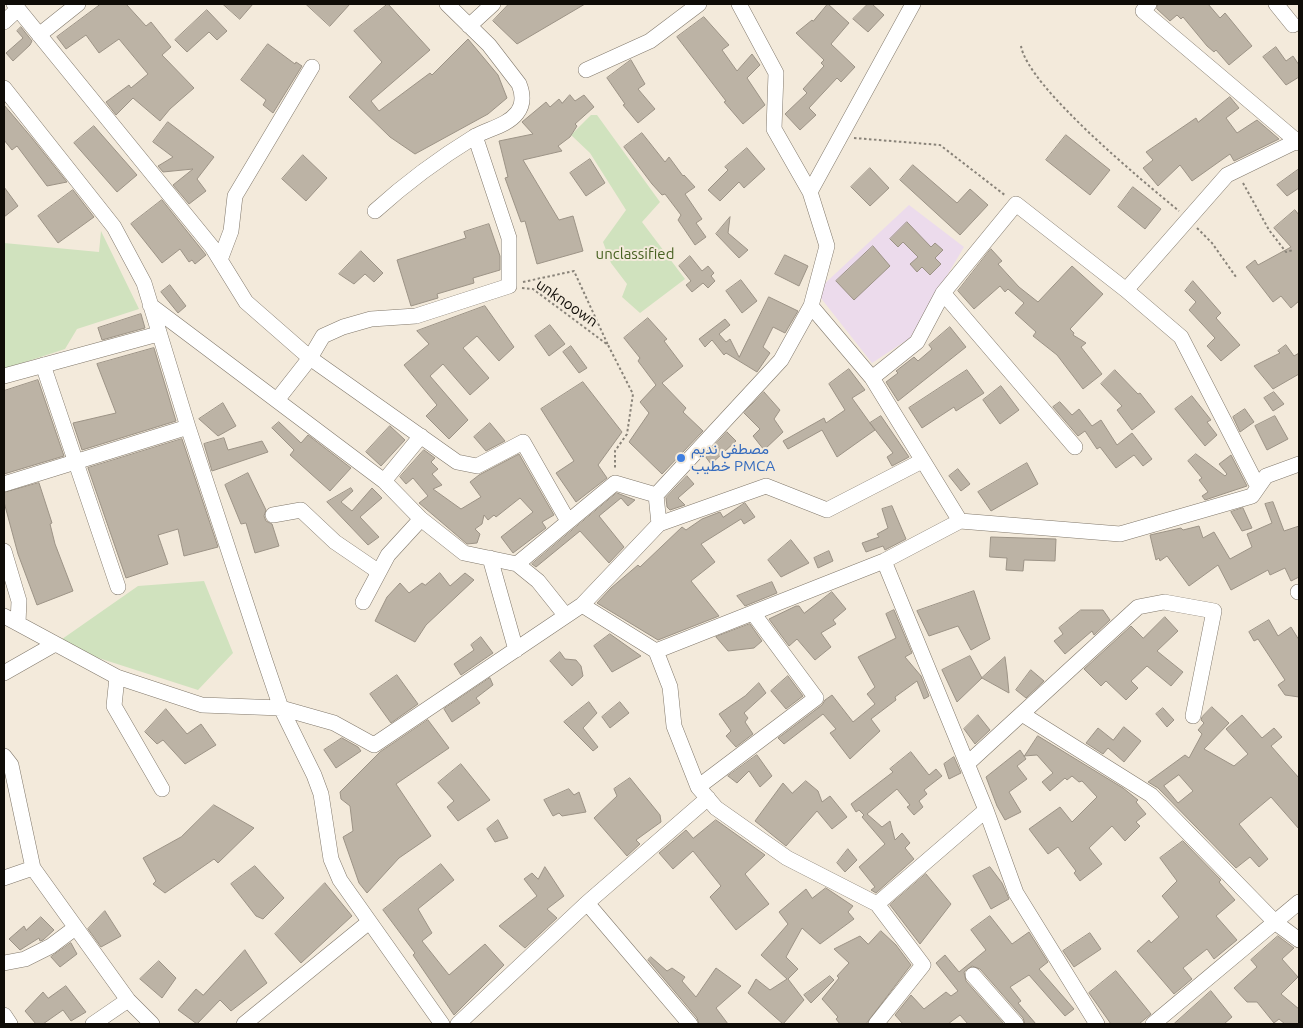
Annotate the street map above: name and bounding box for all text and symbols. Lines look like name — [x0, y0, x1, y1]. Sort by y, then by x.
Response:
park label: unclassified — [596, 245, 674, 263]
street label: unknoown — [533, 275, 601, 331]
place label: مصطفى نديم خطيب PMCA — [691, 440, 775, 475]
marker: مصطفى نديم خطيب PMCA — [675, 452, 687, 464]

